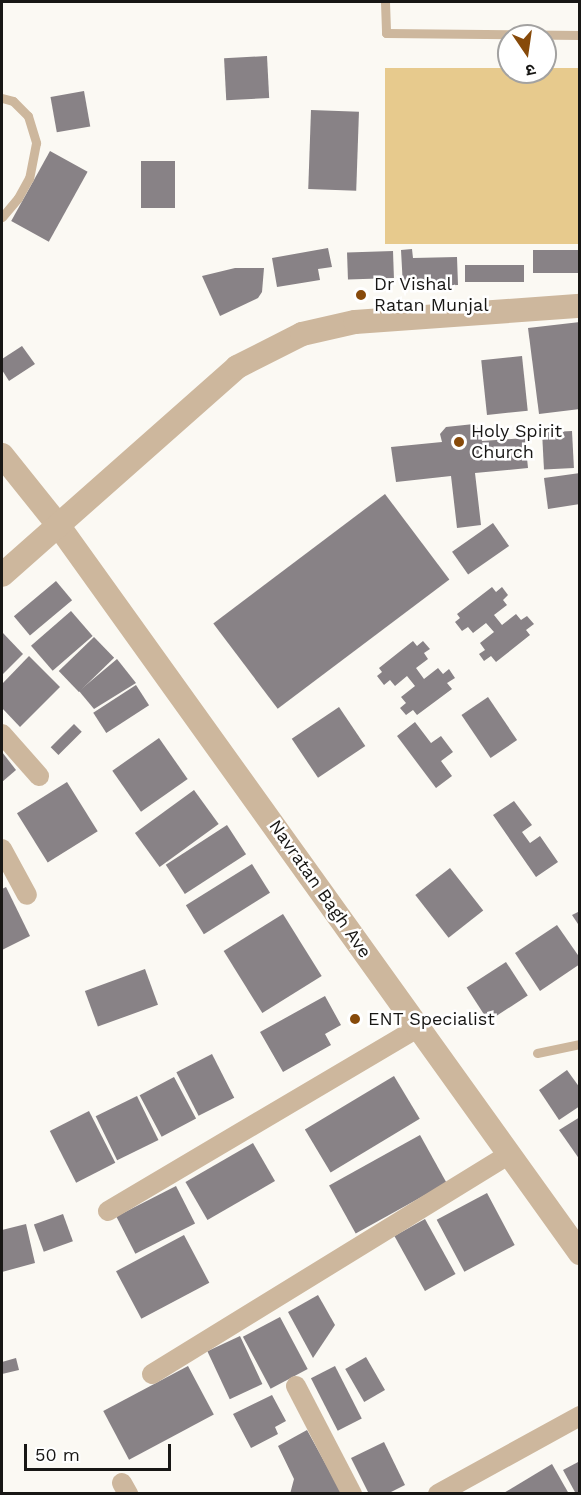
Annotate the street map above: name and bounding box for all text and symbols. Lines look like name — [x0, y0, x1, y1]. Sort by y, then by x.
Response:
north arrow — [497, 24, 557, 84]
text: उ — [524, 60, 537, 80]
place label: Dr Vishal Ratan Munjal — [374, 274, 489, 316]
marker: Dr Vishal Ratan Munjal — [352, 286, 370, 304]
place label: Holy Spirit Church — [471, 421, 563, 464]
marker: Holy Spirit Church — [452, 435, 466, 449]
street label: Navratan Bagh Ave — [264, 816, 376, 962]
place label: ENT Specialist — [368, 1008, 495, 1030]
marker: ENT Specialist — [346, 1010, 364, 1028]
scale bar — [27, 1432, 174, 1470]
text: 50 m — [35, 1444, 80, 1465]

